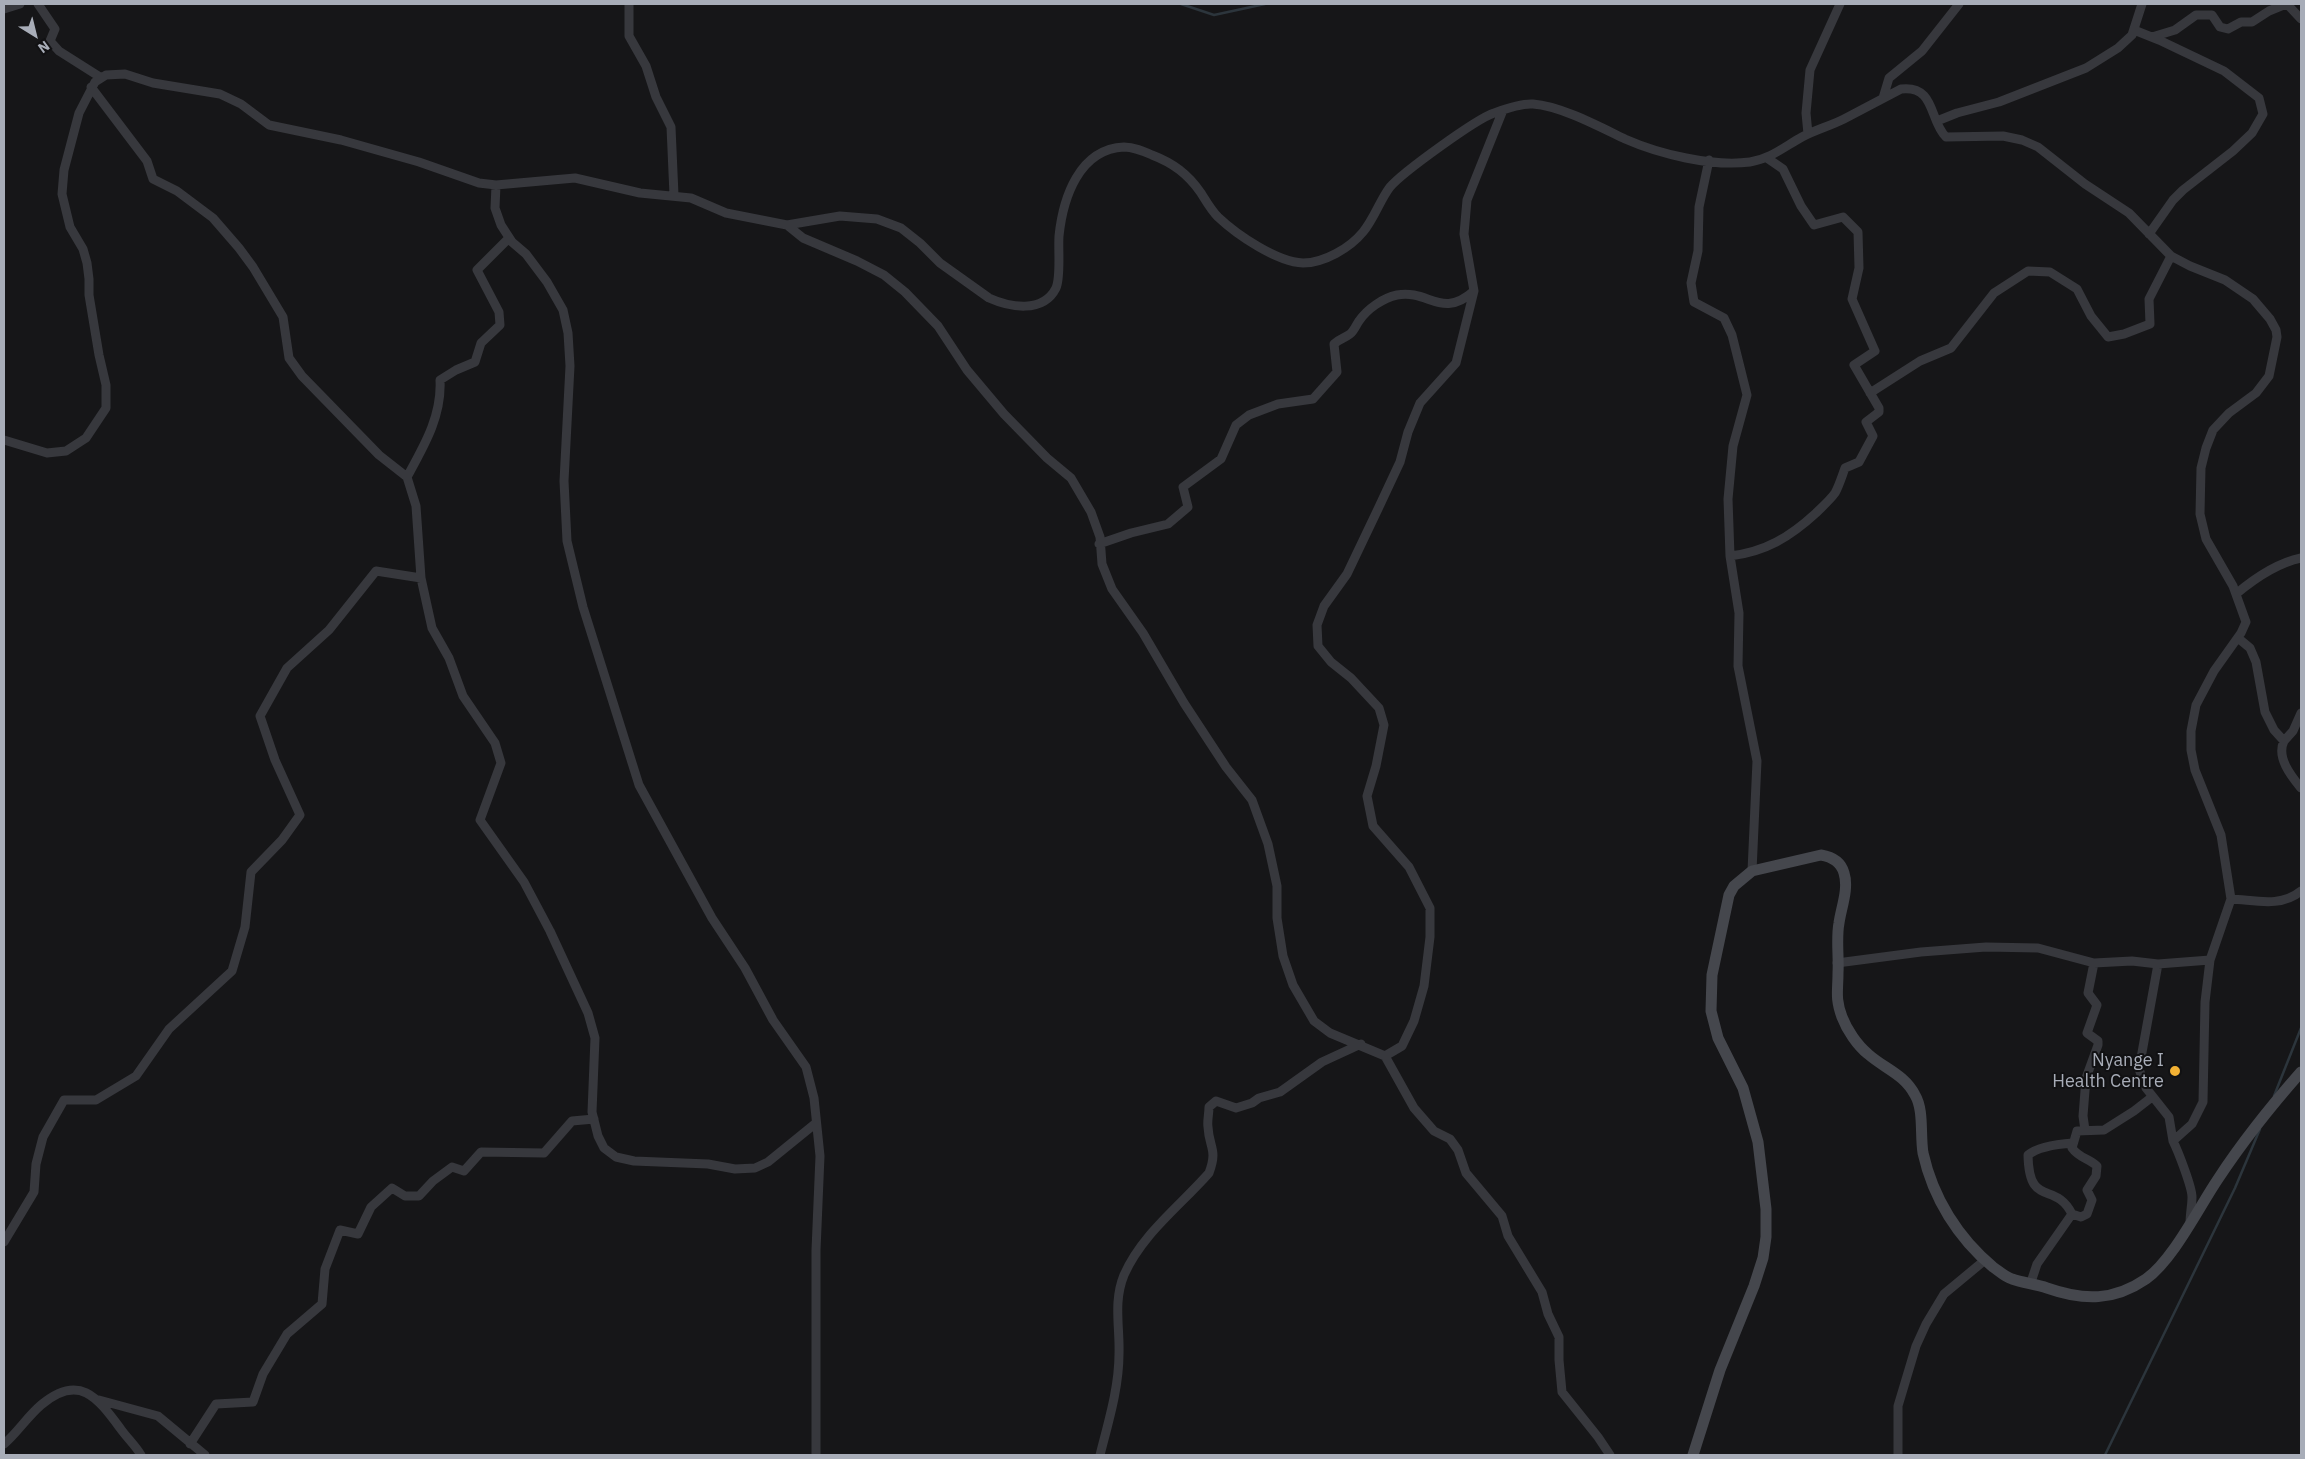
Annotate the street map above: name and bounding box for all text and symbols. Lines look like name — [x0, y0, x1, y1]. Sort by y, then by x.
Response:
north arrow — [10, 10, 60, 60]
text: N — [34, 37, 53, 57]
place label: Nyange I Health Centre — [2052, 1050, 2164, 1092]
marker: Nyange I Health Centre — [2168, 1064, 2182, 1078]

